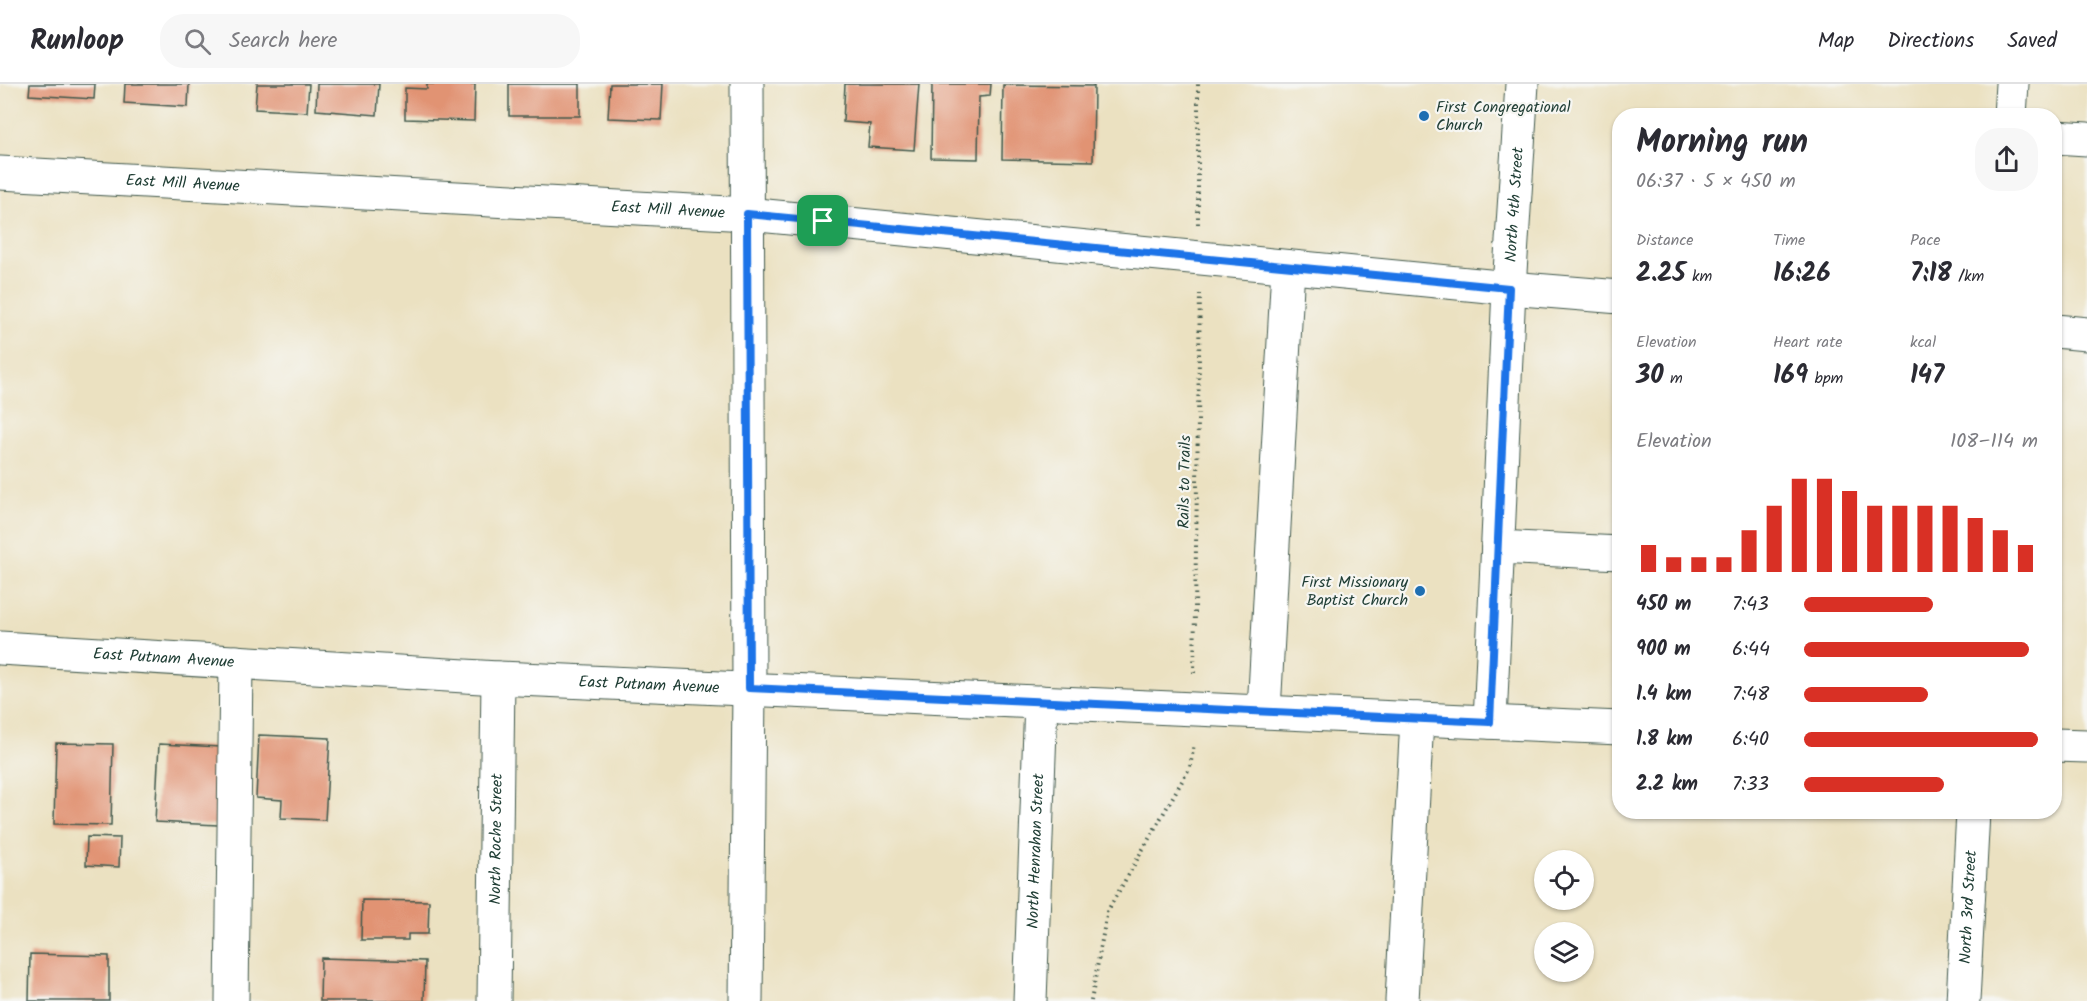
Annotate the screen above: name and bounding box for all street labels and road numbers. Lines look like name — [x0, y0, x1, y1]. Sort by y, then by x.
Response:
street label: North 4th Street — [1498, 145, 1531, 263]
street label: East Mill Avenue — [125, 167, 240, 199]
street label: East Mill Avenue — [610, 194, 726, 225]
street label: Rails to Trails — [1172, 435, 1198, 529]
street label: East Putnam Avenue — [92, 641, 235, 675]
street label: East Putnam Avenue — [578, 669, 720, 700]
street label: North Roche Street — [483, 772, 509, 905]
street label: North Henrahan Street — [1020, 772, 1051, 929]
street label: North 3rd Street — [1952, 849, 1984, 965]

